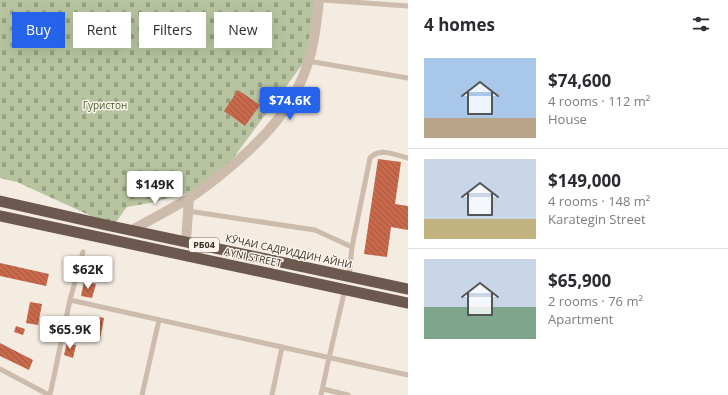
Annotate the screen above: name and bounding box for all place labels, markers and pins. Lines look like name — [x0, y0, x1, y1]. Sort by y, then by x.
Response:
pin: $74.6K — [257, 87, 323, 121]
pin: $149K — [127, 171, 183, 205]
pin: $62K — [64, 256, 112, 290]
pin: $65.9K — [37, 316, 103, 350]

